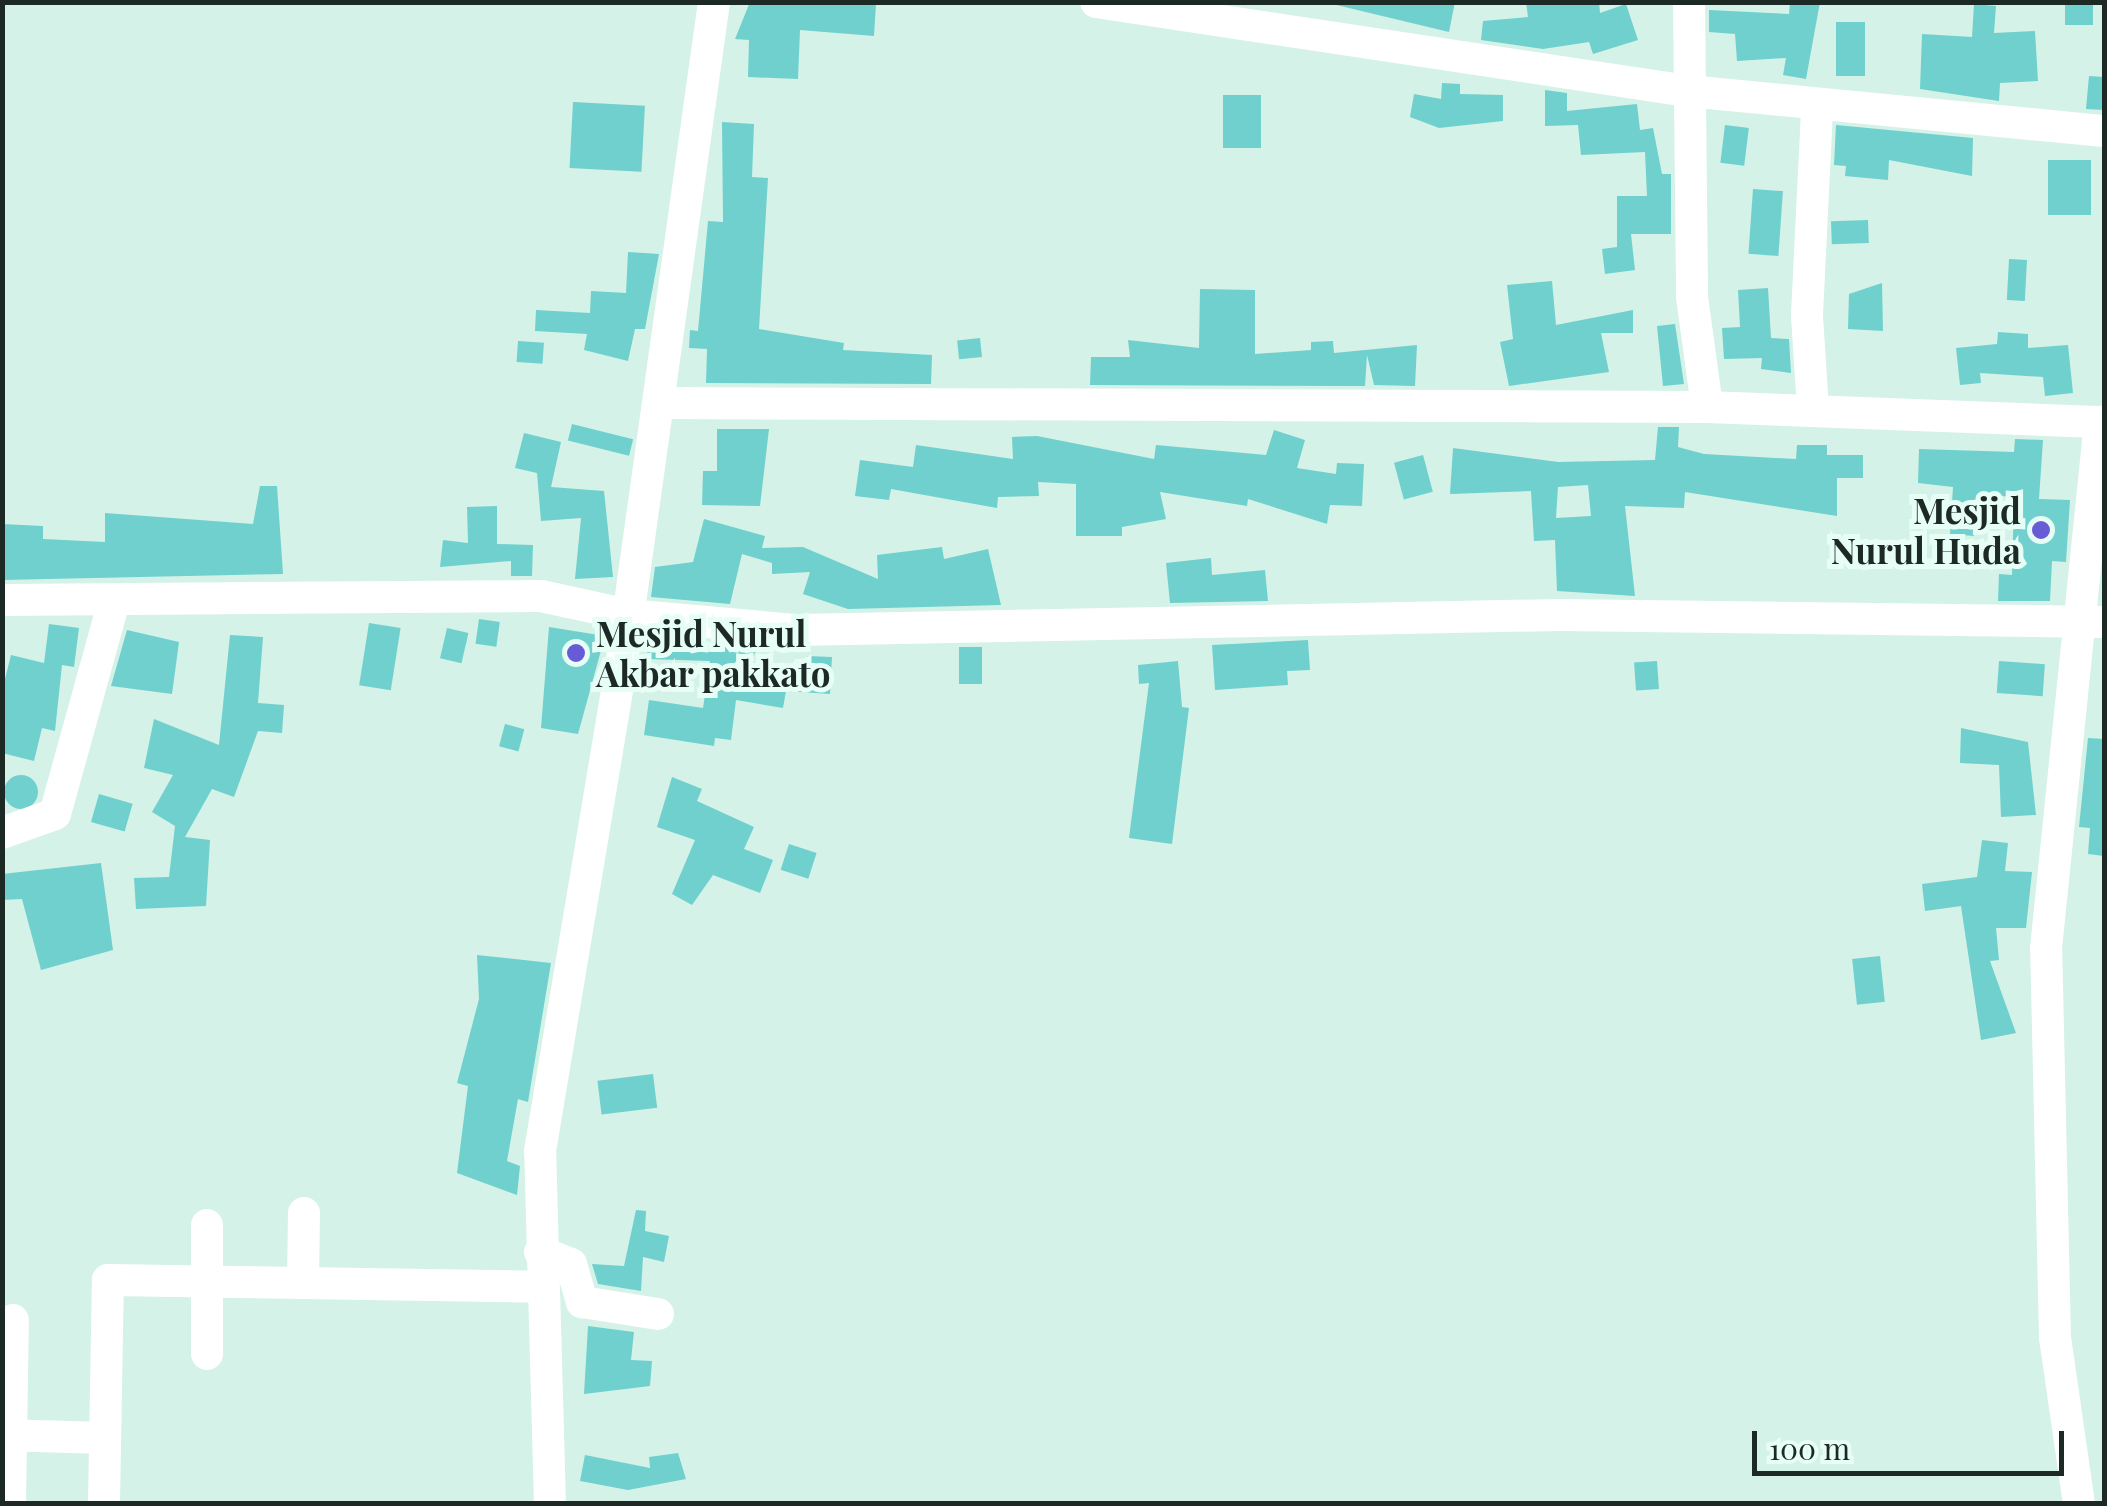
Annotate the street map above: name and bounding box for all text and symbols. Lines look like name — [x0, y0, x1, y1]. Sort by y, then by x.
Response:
place label: Mesjid Nurul Huda — [1831, 489, 2021, 571]
marker: Mesjid Nurul Huda — [2030, 519, 2052, 541]
place label: Mesjid Nurul Akbar pakkato — [596, 612, 831, 694]
marker: Mesjid Nurul Akbar pakkato — [565, 642, 587, 664]
scale bar — [1757, 1411, 2070, 1473]
text: 100 m — [1769, 1428, 1850, 1468]

